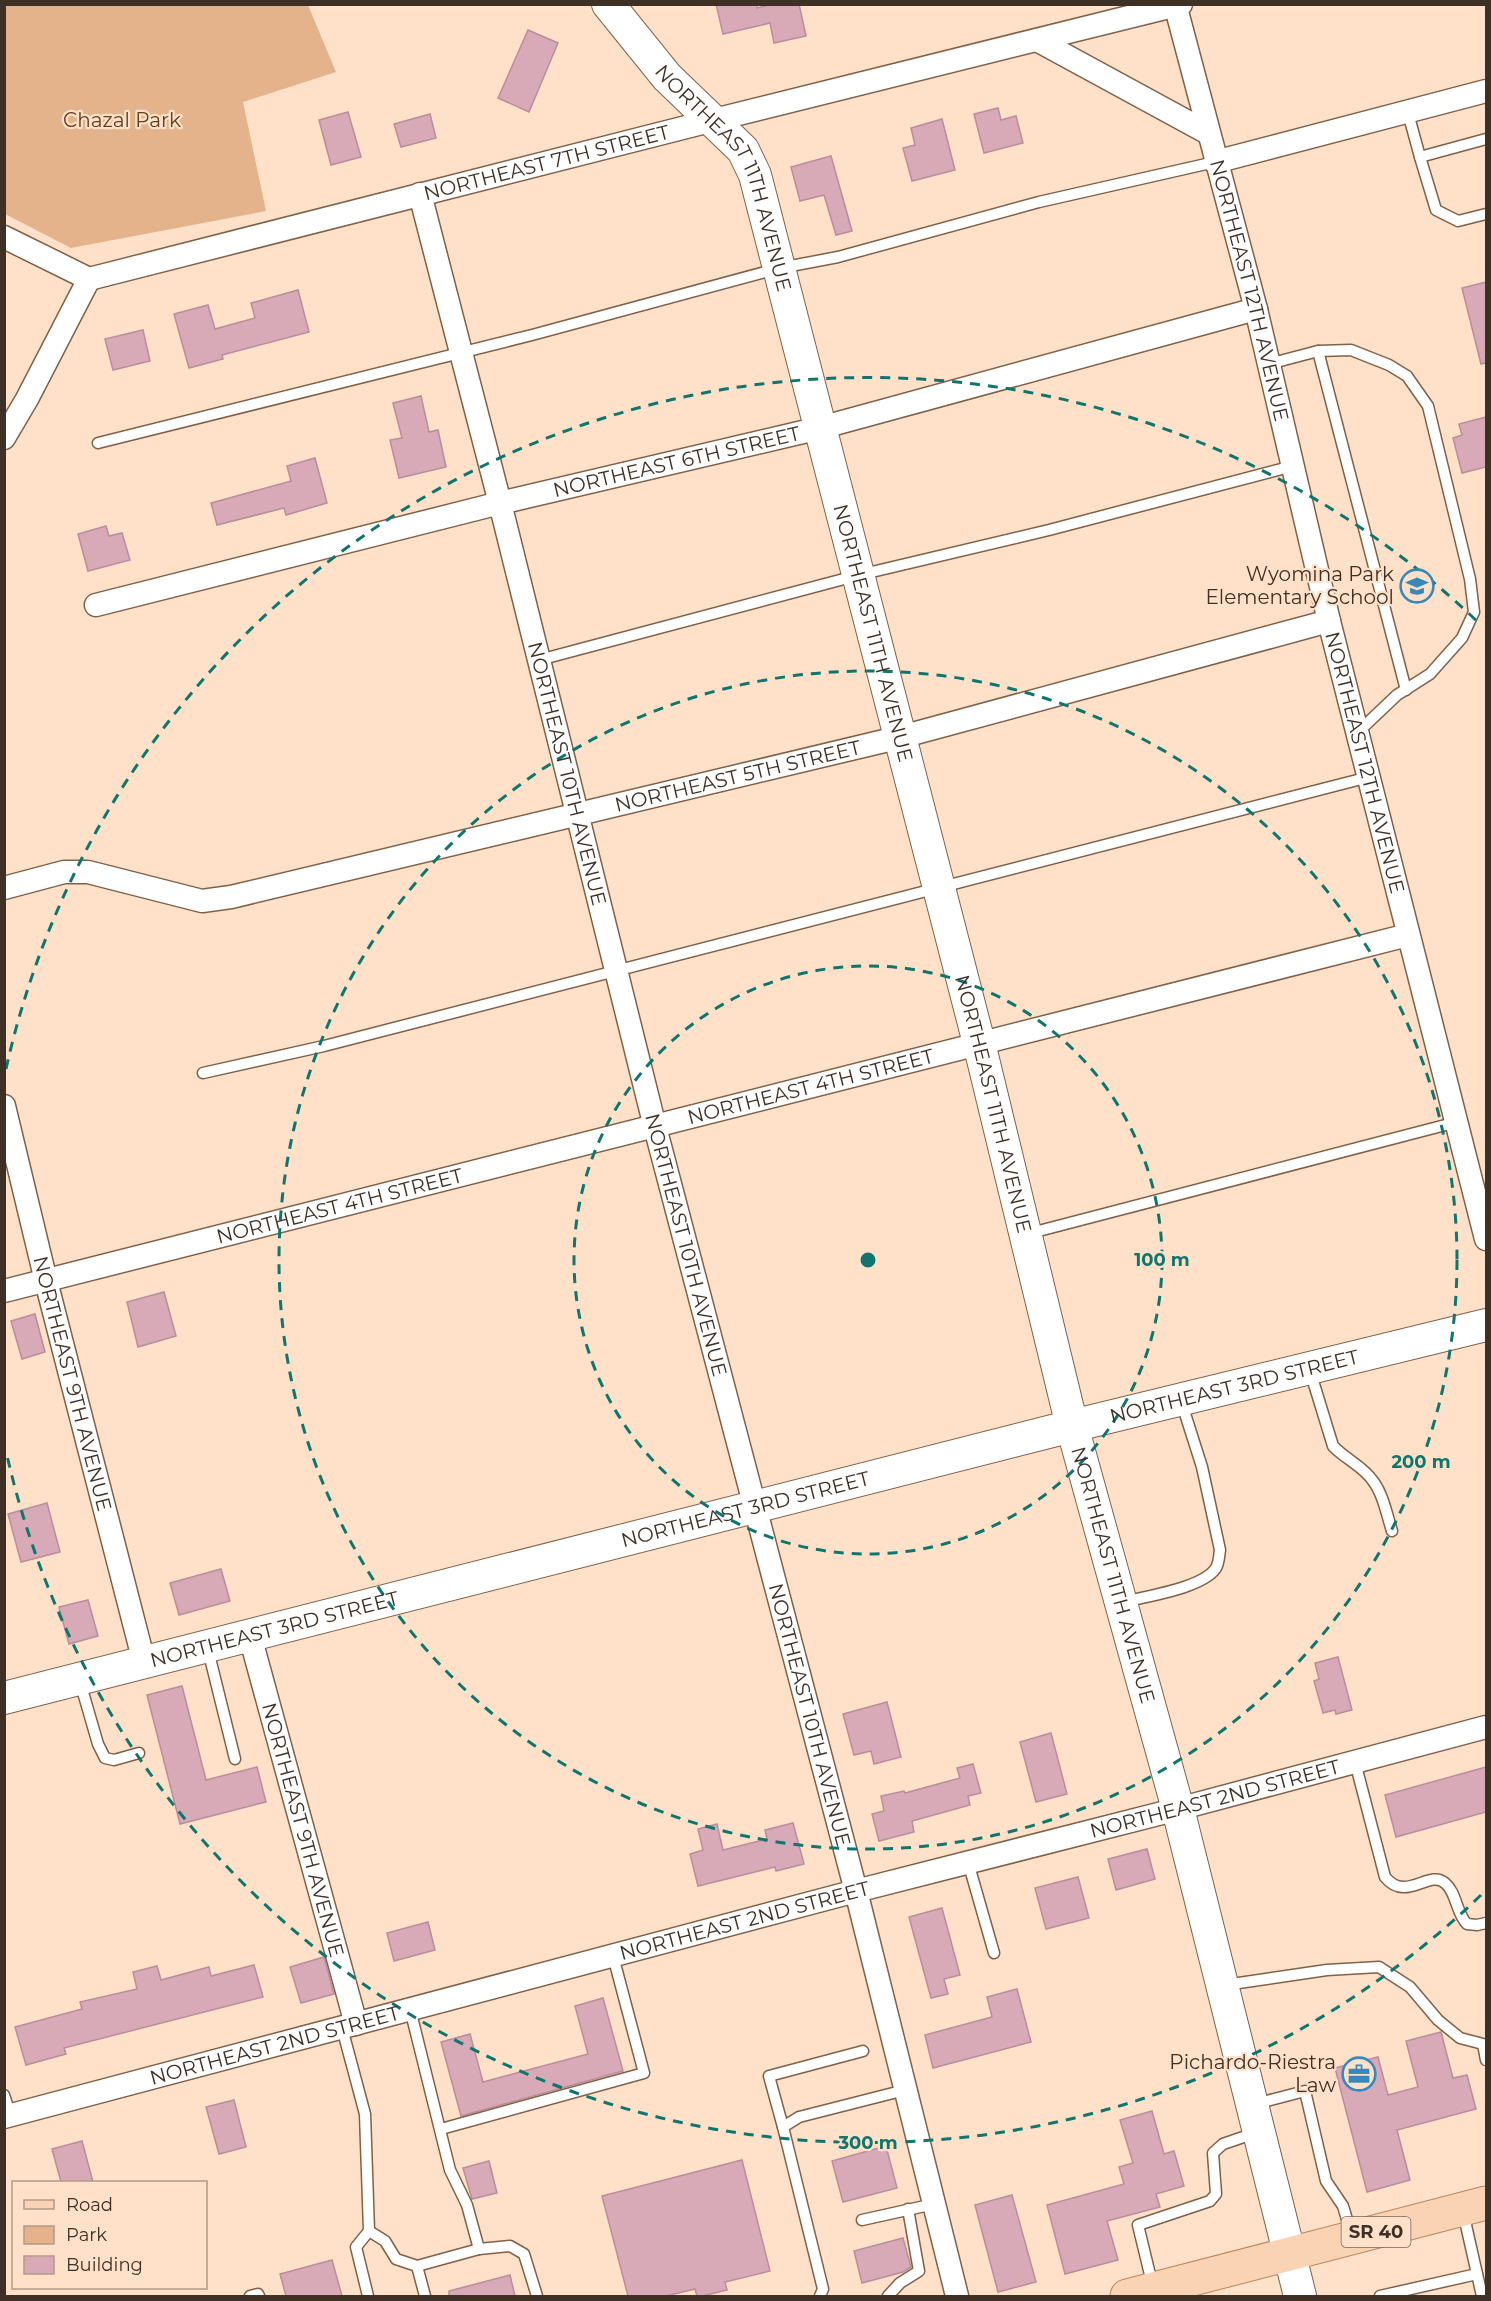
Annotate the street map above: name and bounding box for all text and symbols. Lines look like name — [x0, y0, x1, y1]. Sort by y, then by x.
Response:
street label: NORTHEAST 11TH AVENUE — [650, 60, 797, 294]
park label: Chazal Park — [63, 108, 181, 132]
street label: NORTHEAST 7TH STREET — [421, 120, 672, 205]
street label: NORTHEAST 12TH AVENUE — [1205, 157, 1294, 424]
street label: NORTHEAST 6TH STREET — [551, 421, 803, 502]
street label: NORTHEAST 11TH AVENUE — [828, 502, 918, 764]
place label: Wyomina Park Elementary School — [1205, 562, 1394, 609]
school or university icon: Wyomina Park Elementary School — [1399, 568, 1435, 604]
street label: NORTHEAST 12TH AVENUE — [1320, 629, 1410, 896]
street label: NORTHEAST 10TH AVENUE — [523, 639, 612, 908]
street label: NORTHEAST 5TH STREET — [612, 735, 864, 817]
street label: NORTHEAST 11TH AVENUE — [950, 972, 1037, 1236]
street label: NORTHEAST 4TH STREET — [685, 1044, 937, 1129]
street label: NORTHEAST 10TH AVENUE — [640, 1111, 732, 1379]
street label: NORTHEAST 4TH STREET — [214, 1163, 466, 1249]
text: 100 m — [1134, 1249, 1190, 1271]
centre of rings — [858, 1250, 878, 1270]
street label: NORTHEAST 9TH AVENUE — [28, 1254, 117, 1514]
street label: NORTHEAST 3RD STREET — [1107, 1344, 1362, 1428]
street label: NORTHEAST 11TH AVENUE — [1066, 1444, 1160, 1706]
text: 200 m — [1391, 1451, 1451, 1473]
street label: NORTHEAST 3RD STREET — [619, 1466, 873, 1552]
street label: NORTHEAST 10TH AVENUE — [764, 1581, 856, 1849]
street label: NORTHEAST 3RD STREET — [148, 1586, 402, 1672]
street label: NORTHEAST 9TH AVENUE — [257, 1700, 349, 1960]
street label: NORTHEAST 2ND STREET — [1087, 1754, 1343, 1843]
street label: NORTHEAST 2ND STREET — [617, 1876, 872, 1965]
street label: NORTHEAST 2ND STREET — [147, 2000, 403, 2090]
place label: Pichardo-Riestra Law — [1169, 2050, 1336, 2097]
office icon: Pichardo-Riestra Law — [1341, 2056, 1377, 2092]
text: 300 m — [837, 2132, 898, 2154]
legend — [12, 2181, 207, 2289]
text: Road — [66, 2194, 113, 2216]
road number: SR 40 — [1342, 2217, 1410, 2247]
text: Park — [66, 2224, 107, 2246]
text: Building — [66, 2254, 143, 2276]

